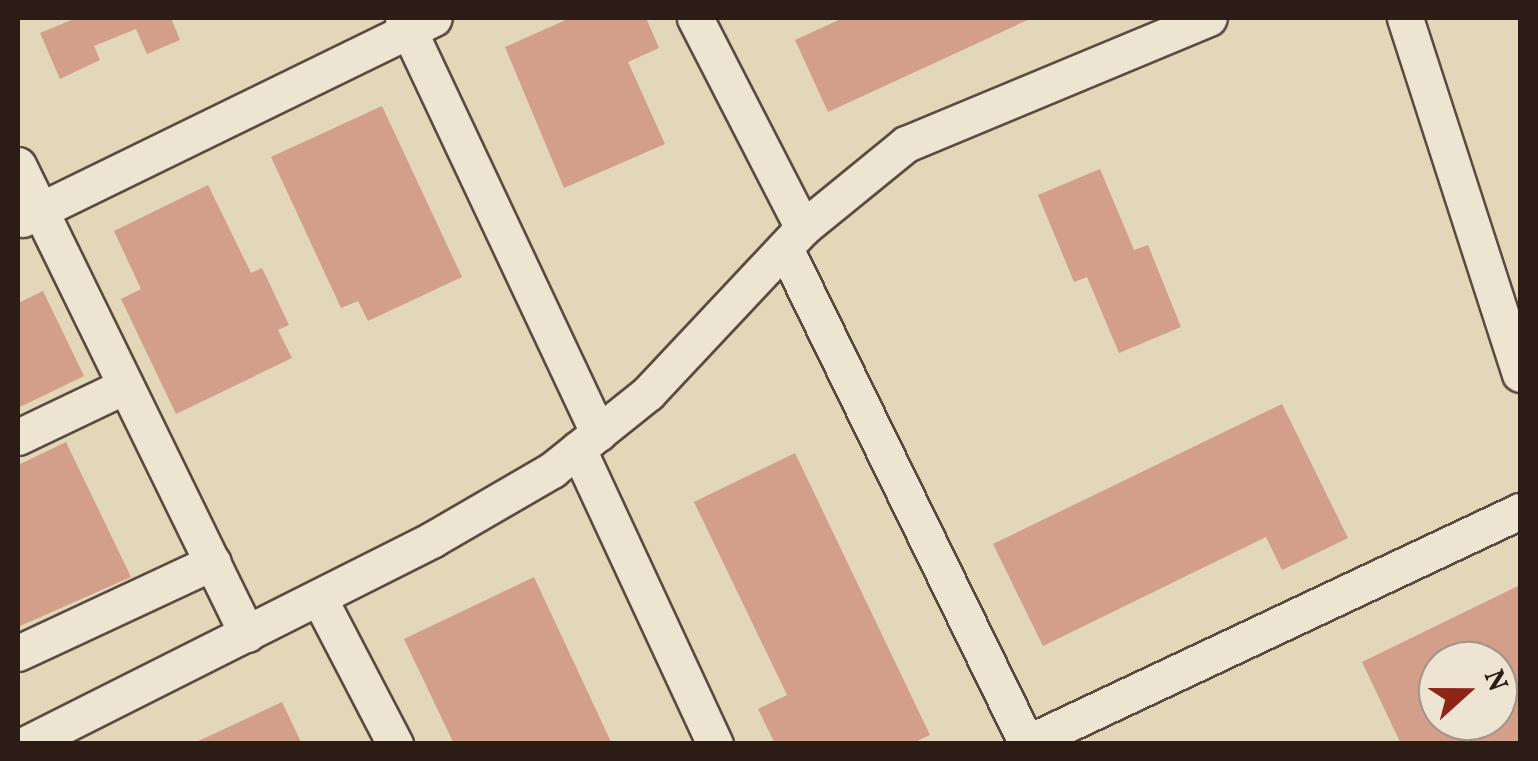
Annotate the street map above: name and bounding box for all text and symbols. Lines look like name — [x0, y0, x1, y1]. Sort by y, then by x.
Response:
north arrow — [1418, 641, 1518, 741]
text: N — [1473, 664, 1516, 697]

